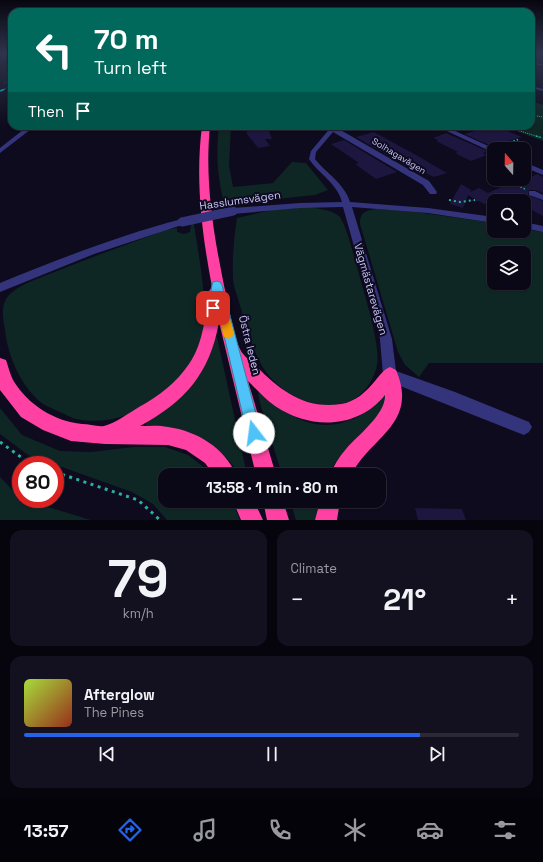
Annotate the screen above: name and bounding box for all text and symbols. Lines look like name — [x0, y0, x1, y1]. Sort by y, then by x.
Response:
text: 70 m — [94, 21, 159, 57]
icon: left — [28, 24, 80, 76]
text: Turn left — [94, 56, 167, 79]
icon: arrive — [72, 100, 94, 122]
text: Then — [28, 102, 64, 121]
street label: Solhagavägen — [370, 135, 428, 177]
north arrow — [487, 142, 531, 186]
map controls — [487, 142, 531, 290]
street label: Hasslumsvägen — [199, 187, 281, 213]
button: search — [487, 194, 531, 238]
street label: Vägmästarevägen — [351, 241, 391, 337]
button: layers — [487, 246, 531, 290]
pin — [196, 291, 230, 325]
icon: arrive — [202, 297, 224, 319]
street label: Östra leden — [236, 314, 265, 376]
position arrow — [233, 412, 275, 454]
speed limit sign: 80 — [12, 456, 64, 508]
text: 13:58 · 1 min · 80 m — [206, 478, 338, 497]
text: 79 — [108, 546, 169, 612]
text: Climate — [291, 560, 337, 577]
text: 21° — [383, 580, 426, 619]
text: − — [291, 585, 304, 613]
text: + — [505, 585, 519, 613]
text: km/h — [123, 605, 154, 622]
text: Afterglow — [84, 685, 155, 704]
text: The Pines — [84, 704, 144, 721]
icon: previous — [96, 743, 118, 765]
icon: pause — [261, 743, 283, 765]
icon: next — [426, 743, 448, 765]
icon: directions — [116, 816, 144, 844]
icon: music — [191, 816, 219, 844]
icon: phone — [266, 816, 294, 844]
icon: climate — [341, 816, 369, 844]
icon: car — [416, 816, 444, 844]
icon: filters — [491, 816, 519, 844]
text: 13:57 — [24, 819, 69, 842]

